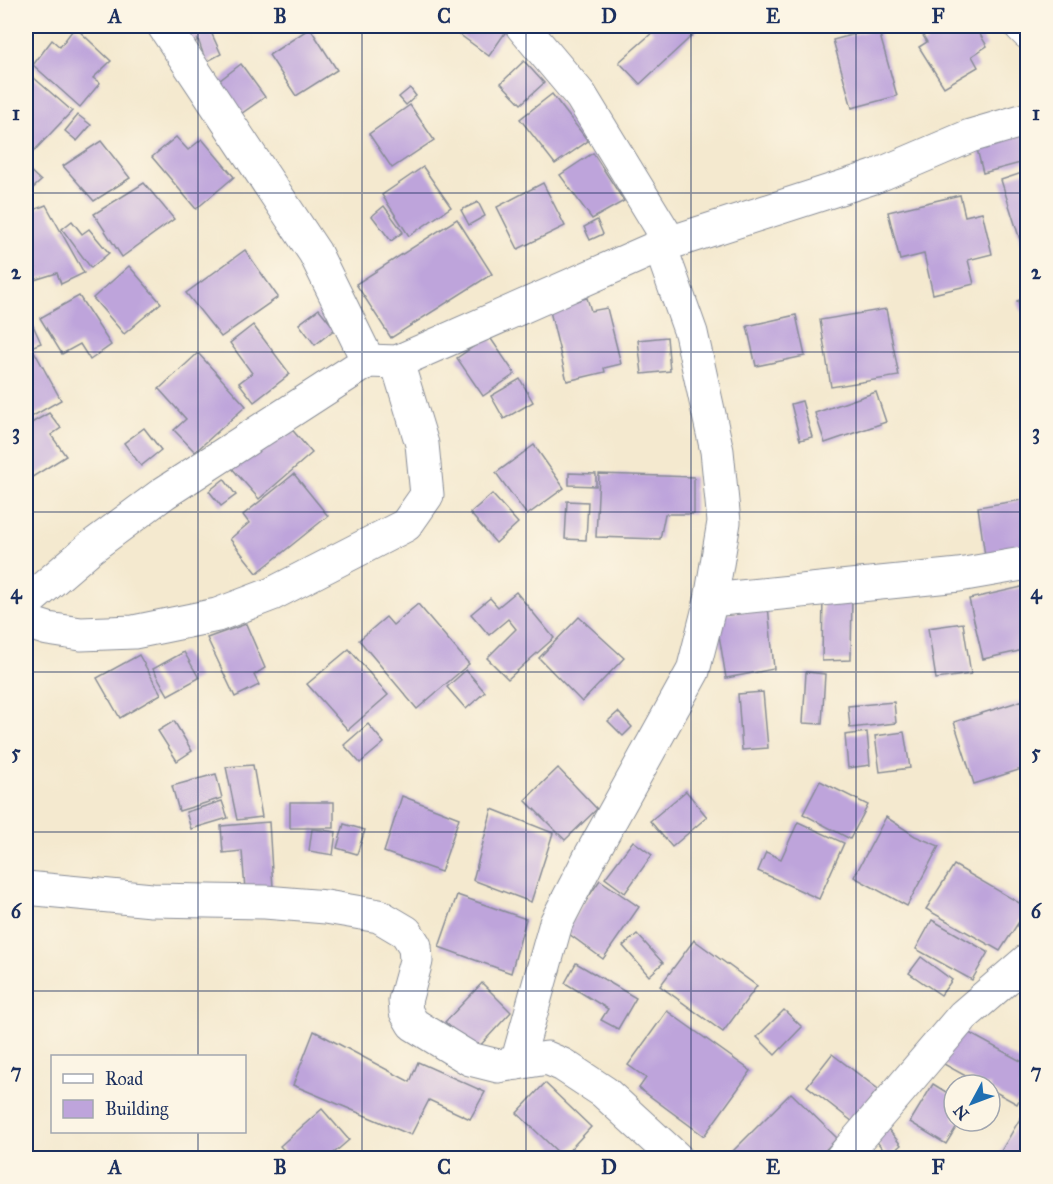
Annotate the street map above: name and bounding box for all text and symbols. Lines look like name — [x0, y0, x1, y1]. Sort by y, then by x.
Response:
text: A — [106, 4, 122, 28]
text: B — [273, 4, 287, 28]
text: C — [437, 4, 451, 28]
text: D — [601, 4, 617, 28]
text: E — [766, 4, 781, 28]
text: F — [931, 4, 945, 28]
text: 1 — [12, 101, 20, 125]
text: 1 — [1032, 101, 1040, 125]
text: 2 — [11, 260, 22, 284]
text: 2 — [1031, 260, 1042, 284]
text: 3 — [12, 420, 20, 445]
text: 3 — [1032, 420, 1040, 445]
text: 4 — [10, 580, 22, 605]
text: 4 — [1030, 580, 1042, 605]
text: 5 — [11, 740, 21, 764]
text: 5 — [1031, 740, 1041, 764]
text: 6 — [11, 899, 23, 923]
text: 6 — [1031, 899, 1043, 923]
legend — [51, 1055, 246, 1133]
text: 7 — [11, 1059, 22, 1083]
text: 7 — [1031, 1059, 1042, 1083]
text: Road — [105, 1068, 143, 1090]
north arrow — [942, 1073, 1002, 1133]
text: Building — [105, 1098, 169, 1121]
text: N — [949, 1101, 973, 1124]
text: A — [106, 1155, 122, 1179]
text: B — [273, 1155, 287, 1179]
text: C — [437, 1155, 451, 1179]
text: D — [601, 1155, 617, 1179]
text: E — [766, 1155, 781, 1179]
text: F — [931, 1155, 945, 1179]

